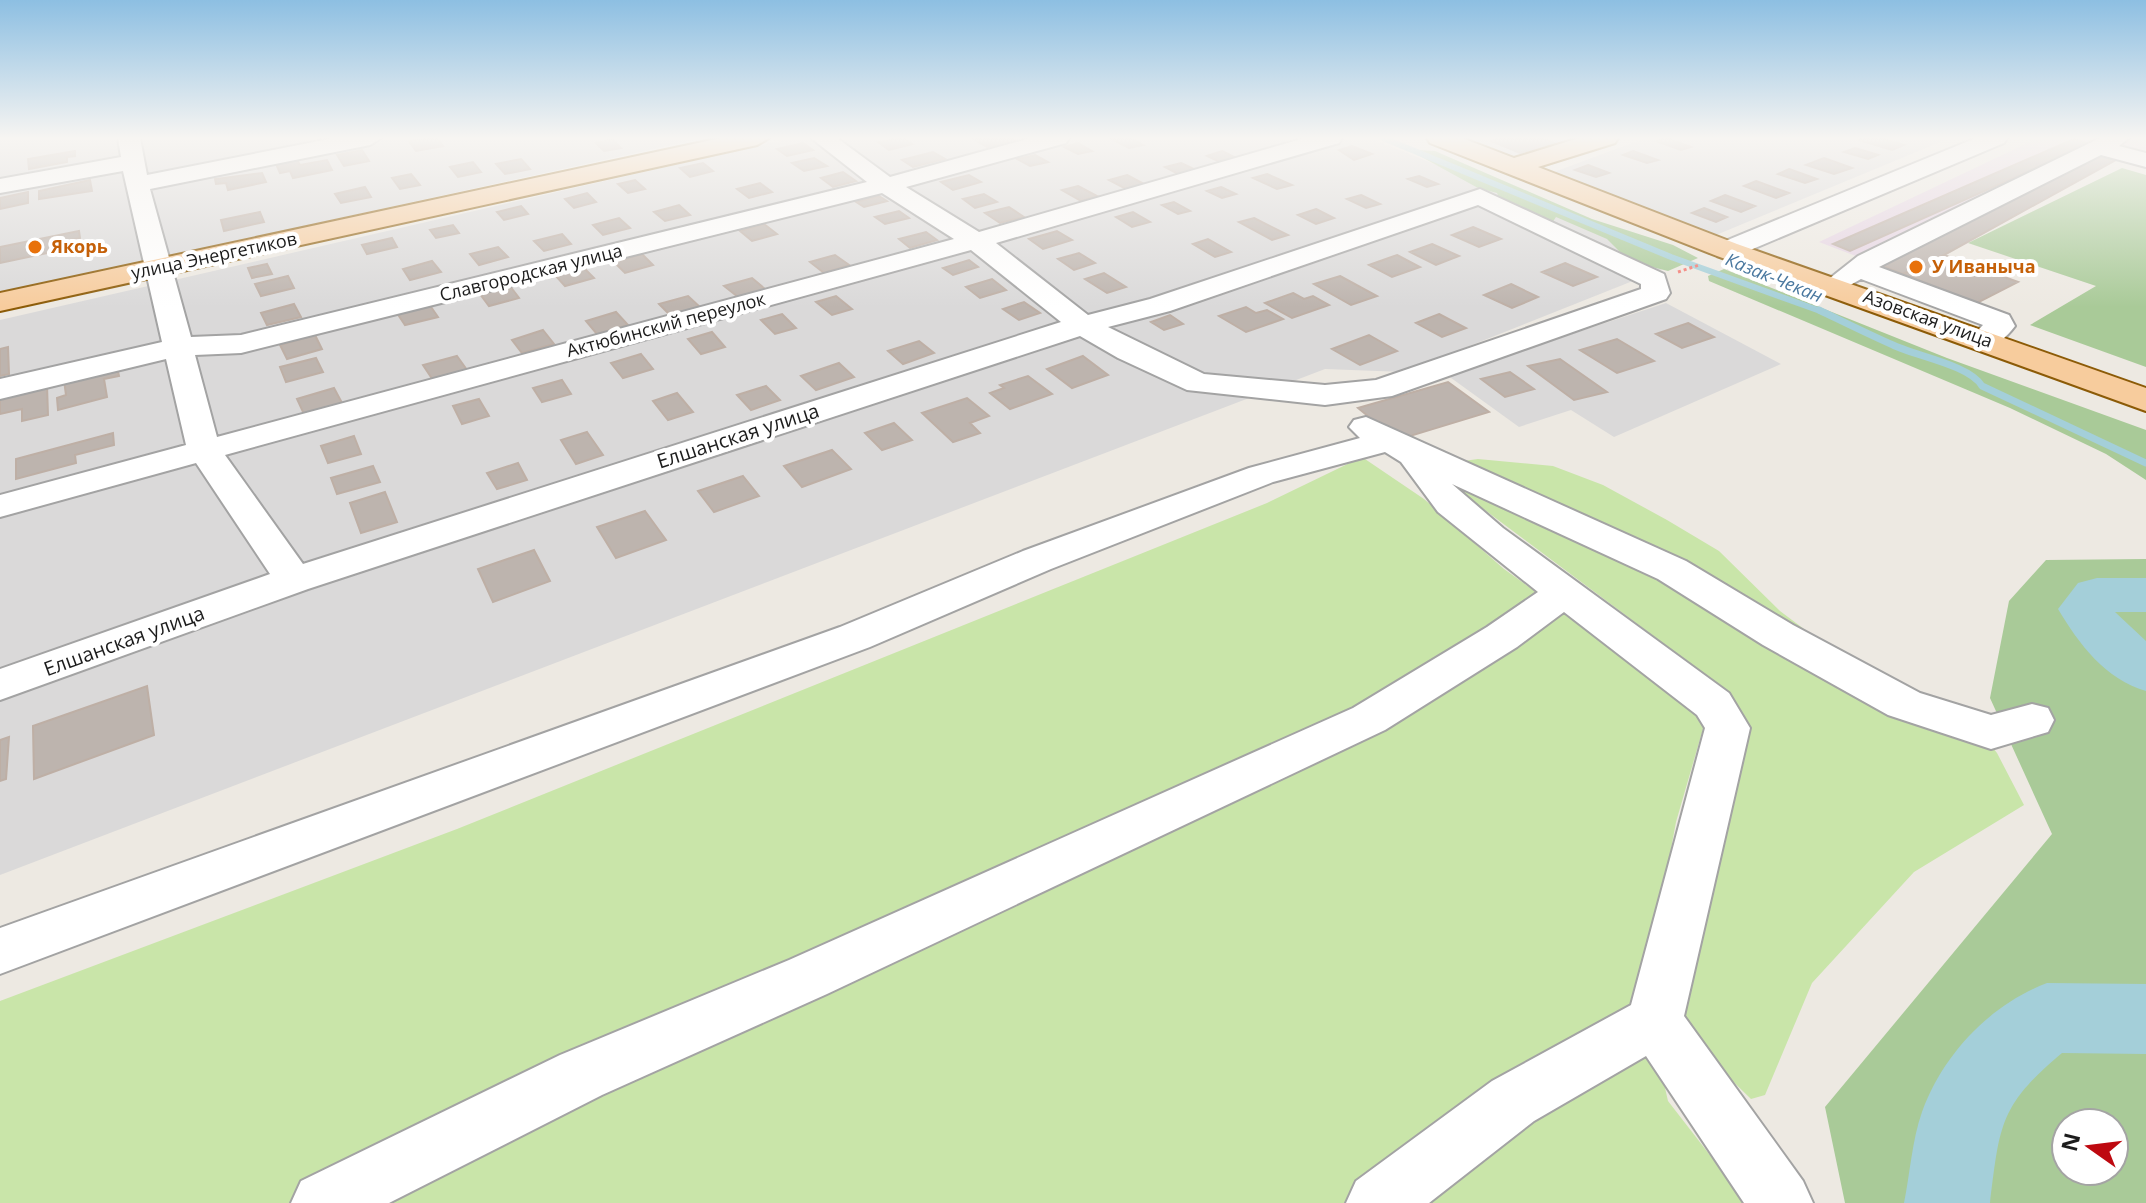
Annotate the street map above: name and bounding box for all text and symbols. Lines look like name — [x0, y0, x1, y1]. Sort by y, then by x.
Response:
street label: улица Энергетиков — [129, 226, 299, 284]
place label: Якорь — [50, 234, 108, 258]
marker: Якорь — [26, 238, 44, 256]
street label: Славгородская улица — [437, 238, 625, 306]
water label: Казак-Чекан — [1722, 247, 1827, 308]
place label: У Иваныча — [1932, 254, 2036, 278]
marker: У Иваныча — [1907, 258, 1925, 276]
street label: Азовская улица — [1860, 284, 1996, 353]
street label: Актюбинский переулок — [564, 286, 768, 362]
street label: Елшанская улица — [653, 397, 822, 475]
street label: Елшанская улица — [40, 599, 208, 682]
north arrow — [2050, 1107, 2130, 1187]
text: N — [2053, 1130, 2086, 1154]

